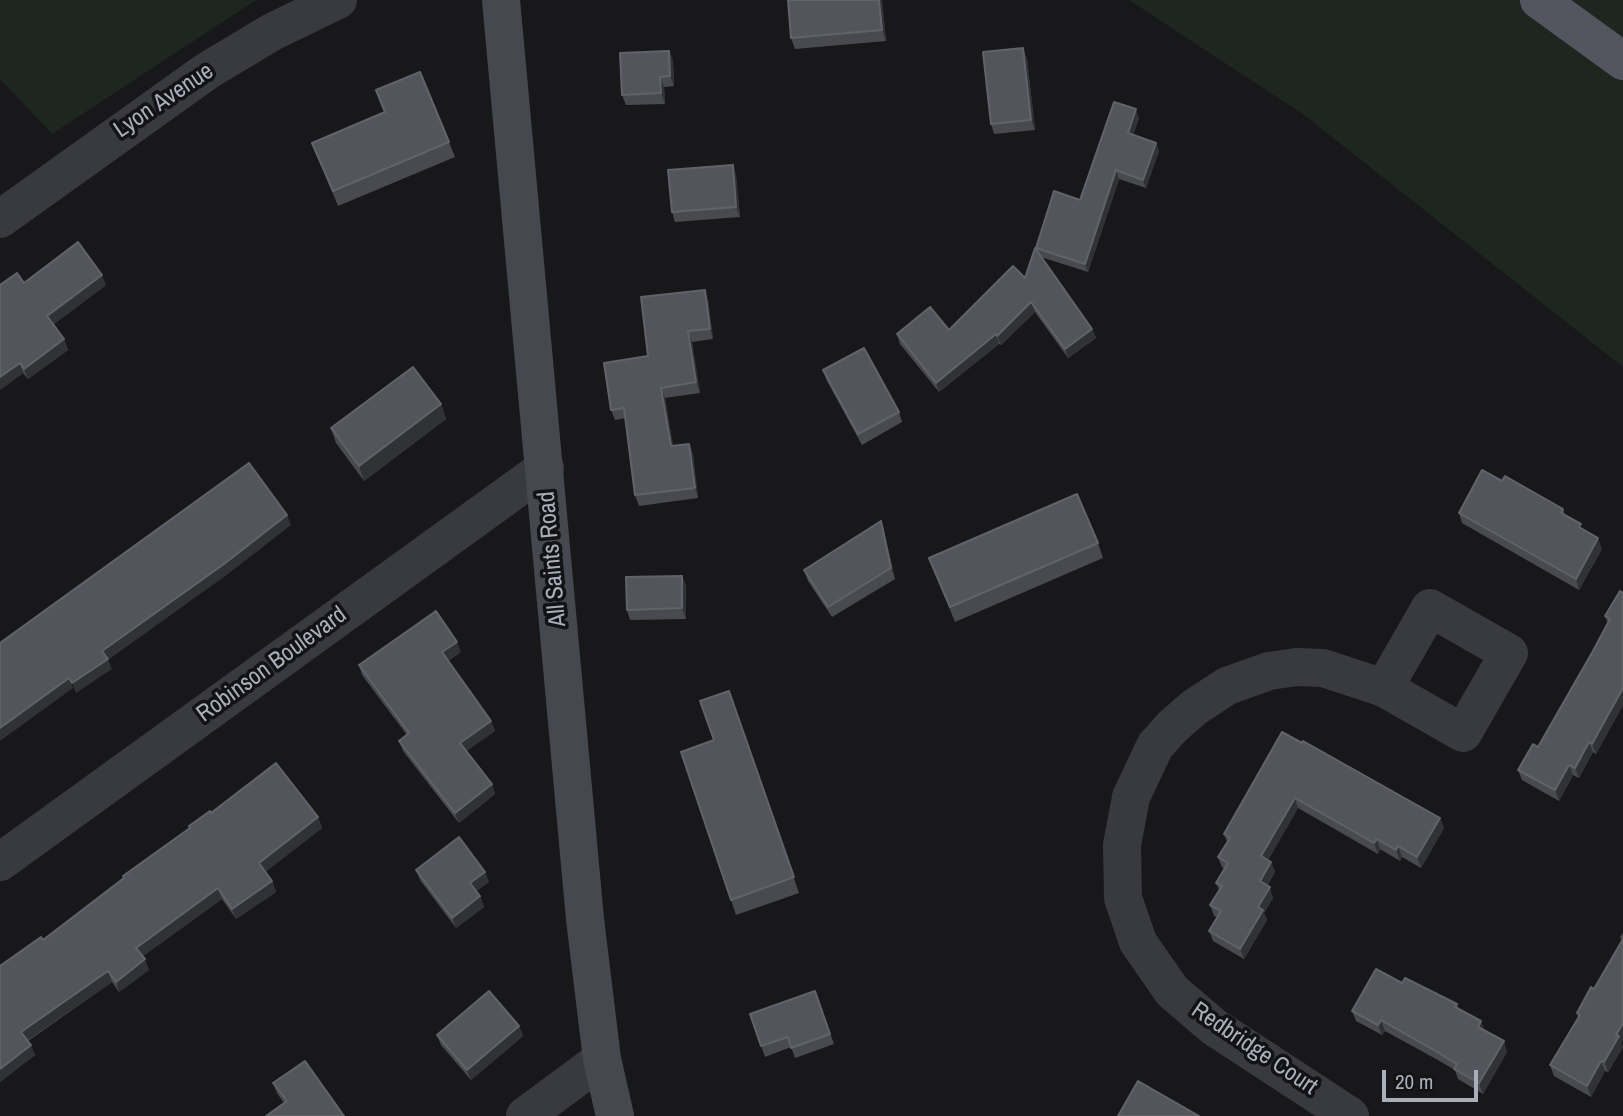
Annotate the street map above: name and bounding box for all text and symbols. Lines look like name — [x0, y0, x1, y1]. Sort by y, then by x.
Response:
street label: Lyon Avenue — [109, 57, 219, 145]
street label: All Saints Road — [533, 490, 573, 628]
street label: Robinson Boulevard — [191, 601, 353, 729]
street label: Redbridge Court — [1186, 996, 1322, 1102]
scale bar — [1385, 1056, 1481, 1100]
text: 20 m — [1395, 1067, 1433, 1096]

